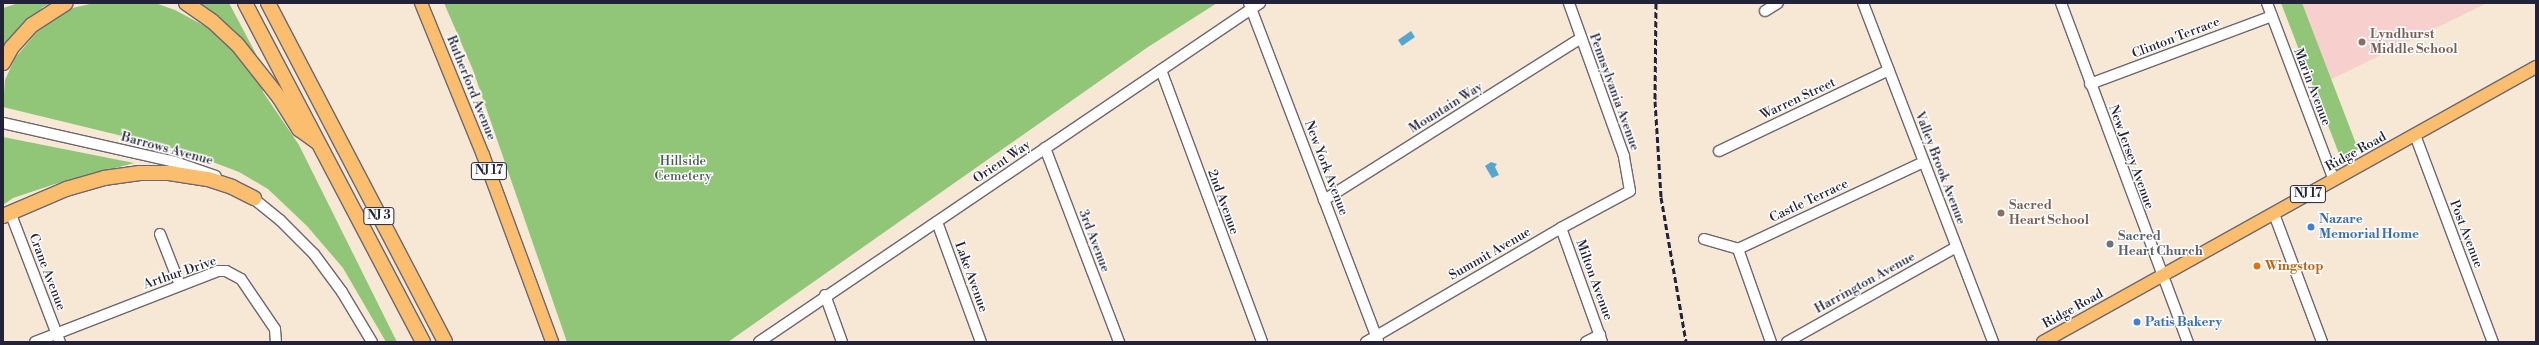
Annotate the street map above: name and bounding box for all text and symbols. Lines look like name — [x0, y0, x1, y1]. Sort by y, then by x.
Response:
street label: Clinton Terrace — [2130, 14, 2222, 62]
place label: Lyndhurst Middle School — [2370, 27, 2458, 58]
street label: Pennsylvania Avenue — [1586, 31, 1642, 153]
street label: Rutherford Avenue — [443, 33, 499, 143]
marker: Lyndhurst Middle School — [2357, 37, 2367, 47]
street label: Marin Avenue — [2290, 46, 2334, 128]
street label: Warren Street — [1758, 75, 1838, 123]
street label: Mountain Way — [1406, 79, 1486, 137]
street label: New Jersey Avenue — [2105, 103, 2157, 211]
street label: Valley Brook Avenue — [1911, 109, 1969, 227]
street label: New York Avenue — [1301, 118, 1351, 218]
street label: Barrows Avenue — [119, 129, 215, 169]
street label: Ridge Road — [2323, 129, 2389, 175]
street label: Orient Way — [970, 137, 1034, 187]
park label: Hillside Cemetery — [655, 154, 711, 185]
road number: NJ 17 — [470, 161, 508, 181]
street label: 2nd Avenue — [1204, 167, 1242, 237]
street label: Castle Terrace — [1767, 176, 1851, 226]
road number: NJ 17 — [2289, 184, 2327, 204]
place label: Sacred Heart School — [2009, 198, 2089, 229]
street label: Post Avenue — [2446, 198, 2486, 270]
road number: NJ 3 — [363, 206, 395, 226]
street label: 3rd Avenue — [1075, 208, 1113, 274]
marker: Sacred Heart School — [1996, 208, 2006, 218]
place label: Nazare Memorial Home — [2319, 212, 2419, 243]
marker: Nazare Memorial Home — [2306, 222, 2316, 232]
street label: Summit Avenue — [1446, 224, 1534, 284]
place label: Sacred Heart Church — [2118, 229, 2203, 260]
street label: Crane Avenue — [25, 231, 69, 313]
street label: Milton Avenue — [1572, 238, 1616, 322]
marker: Sacred Heart Church — [2105, 239, 2115, 249]
street label: Lake Avenue — [951, 240, 991, 314]
street label: Harrington Avenue — [1812, 249, 1918, 317]
street label: Arthur Drive — [141, 253, 219, 293]
place label: Wingstop — [2265, 258, 2323, 274]
marker: Wingstop — [2252, 261, 2262, 271]
street label: Ridge Road — [2040, 286, 2106, 332]
place label: Patis Bakery — [2145, 314, 2222, 330]
marker: Patis Bakery — [2132, 317, 2142, 327]

